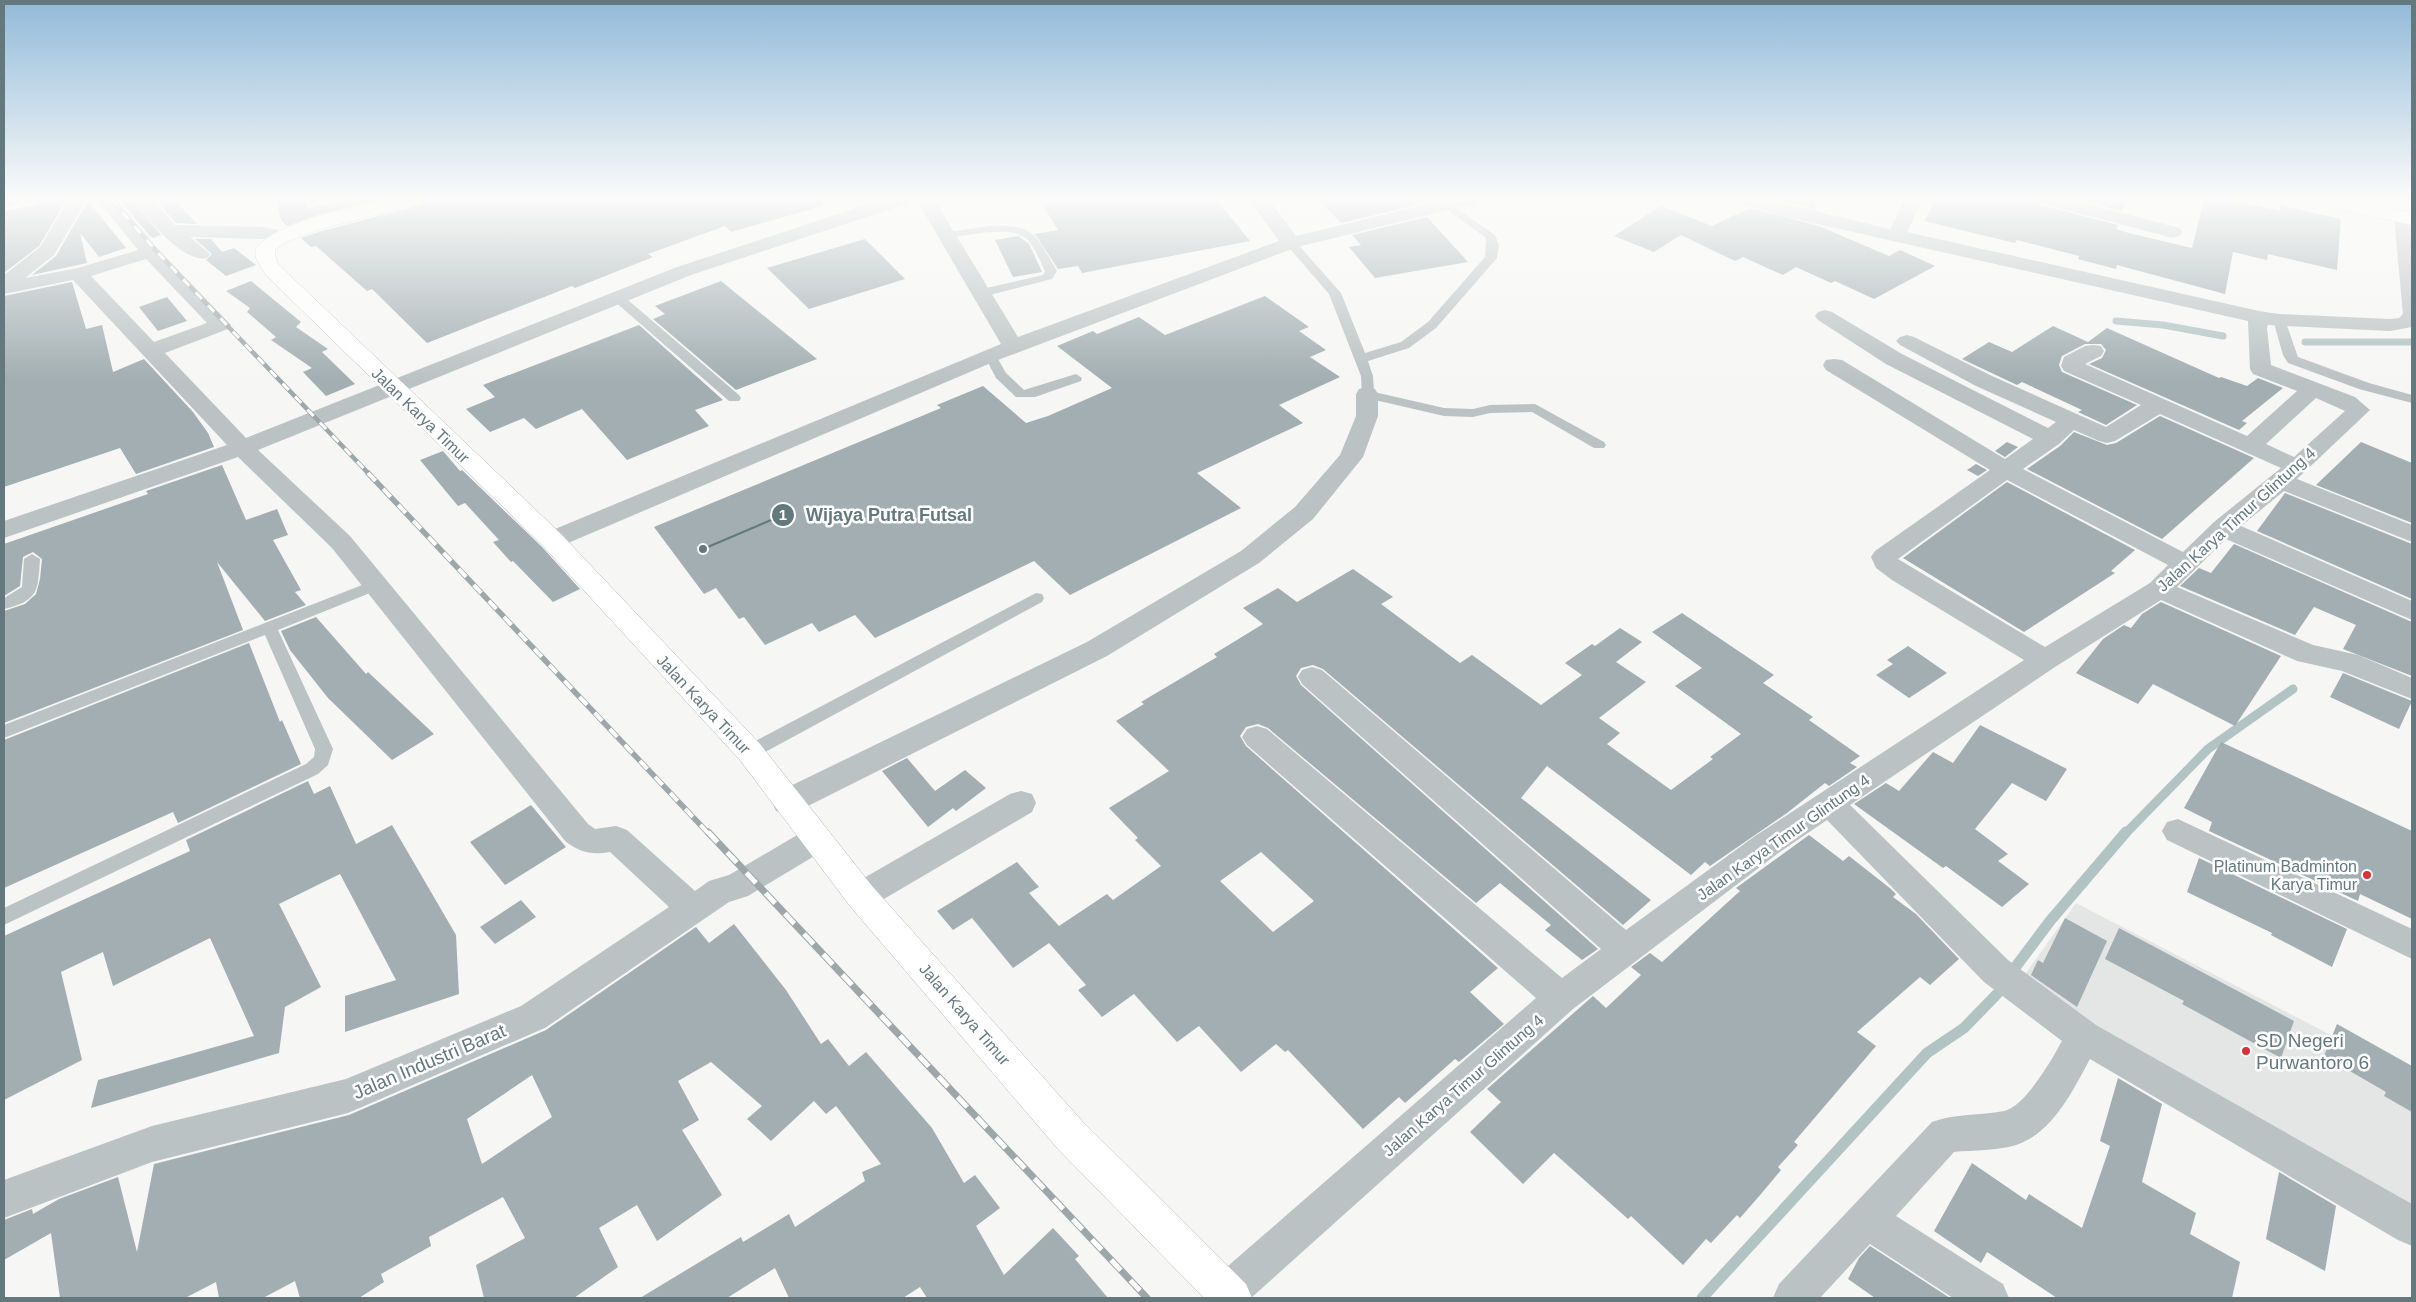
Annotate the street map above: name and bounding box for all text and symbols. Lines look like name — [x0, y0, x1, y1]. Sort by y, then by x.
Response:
street label: Jalan Karya Timur — [368, 364, 473, 467]
street label: Jalan Karya Timur Glintung 4 — [2154, 444, 2319, 595]
callout: Wijaya Putra Futsal — [771, 498, 982, 531]
text: Wijaya Putra Futsal — [806, 505, 972, 525]
text: 1 — [779, 506, 787, 523]
street label: Jalan Karya Timur — [653, 651, 754, 758]
street label: Jalan Karya Timur Glintung 4 — [1694, 771, 1873, 904]
place label: Platinum Badminton Karya Timur — [2214, 858, 2358, 893]
marker: Platinum Badminton Karya Timur — [2361, 869, 2373, 881]
street label: Jalan Karya Timur — [916, 960, 1014, 1069]
street label: Jalan Karya Timur Glintung 4 — [1380, 1011, 1547, 1159]
street label: Jalan Industri Barat — [350, 1020, 509, 1103]
place label: SD Negeri Purwantoro 6 — [2256, 1030, 2369, 1073]
marker: SD Negeri Purwantoro 6 — [2240, 1045, 2252, 1057]

